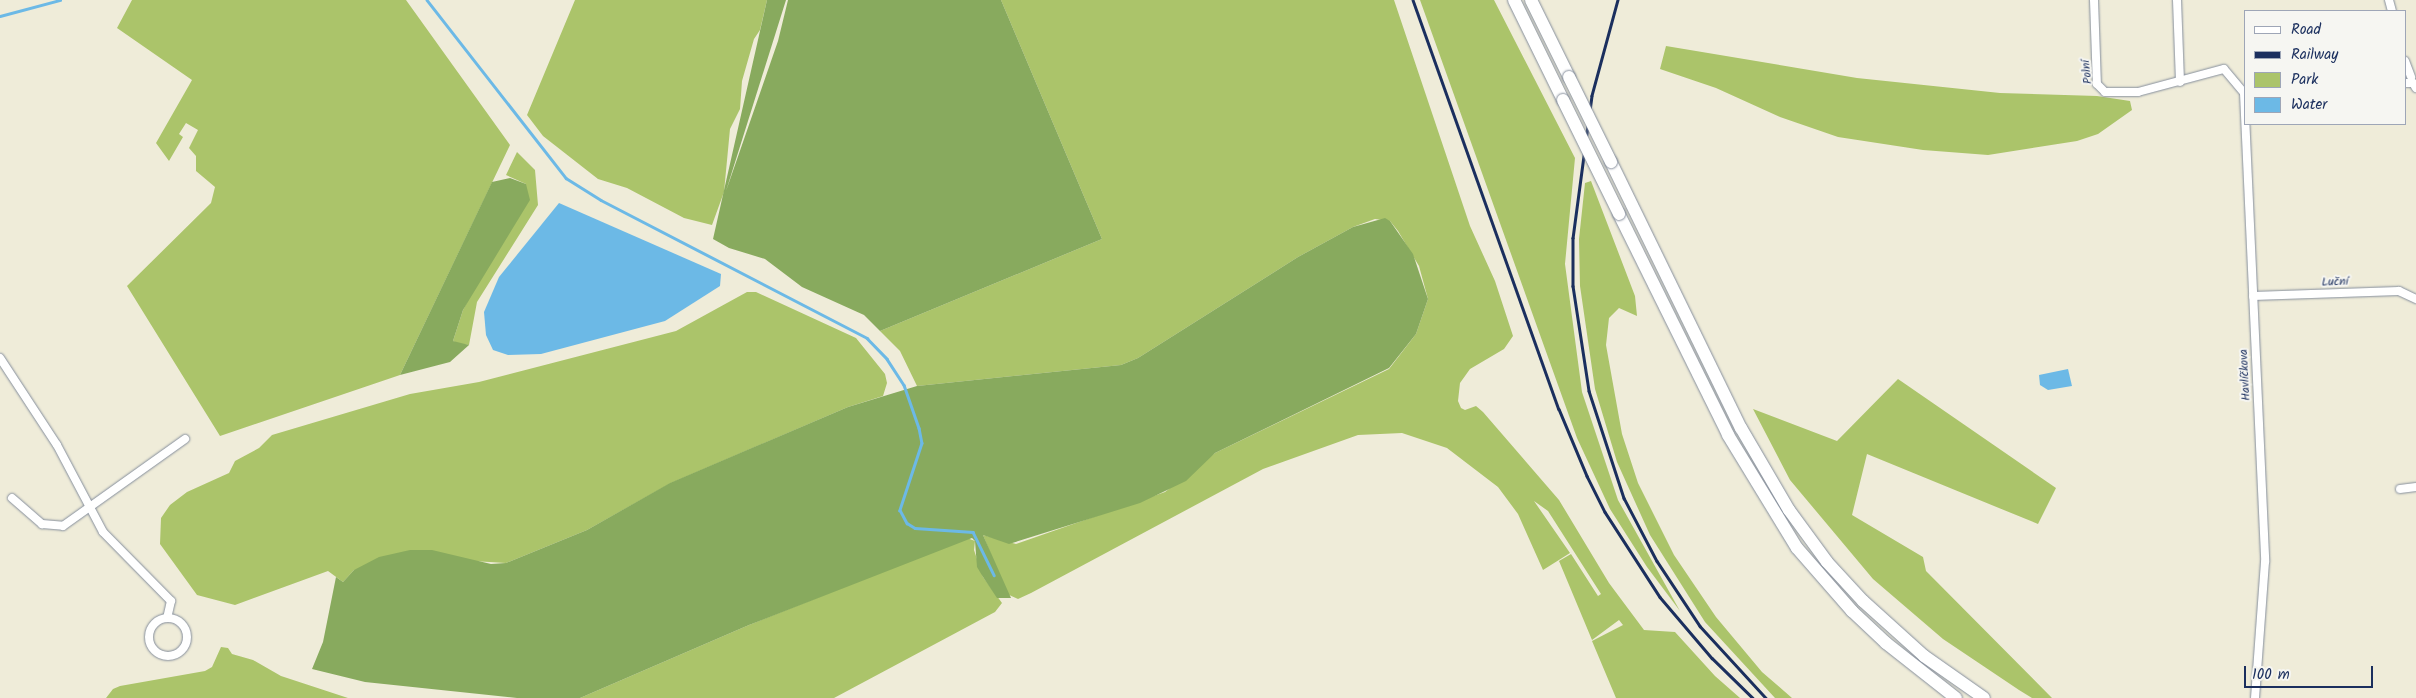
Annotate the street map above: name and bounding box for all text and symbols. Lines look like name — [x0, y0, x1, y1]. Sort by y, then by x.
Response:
legend — [2244, 10, 2406, 125]
text: Road — [2291, 18, 2321, 42]
text: Railway — [2291, 43, 2338, 67]
street label: Polní — [2079, 59, 2095, 85]
text: Park — [2291, 68, 2318, 92]
text: Water — [2291, 93, 2327, 117]
street label: Luční — [2321, 274, 2349, 290]
street label: Havlíčkova — [2236, 349, 2254, 401]
scale bar — [2246, 656, 2375, 688]
text: 100 m — [2252, 663, 2290, 687]

